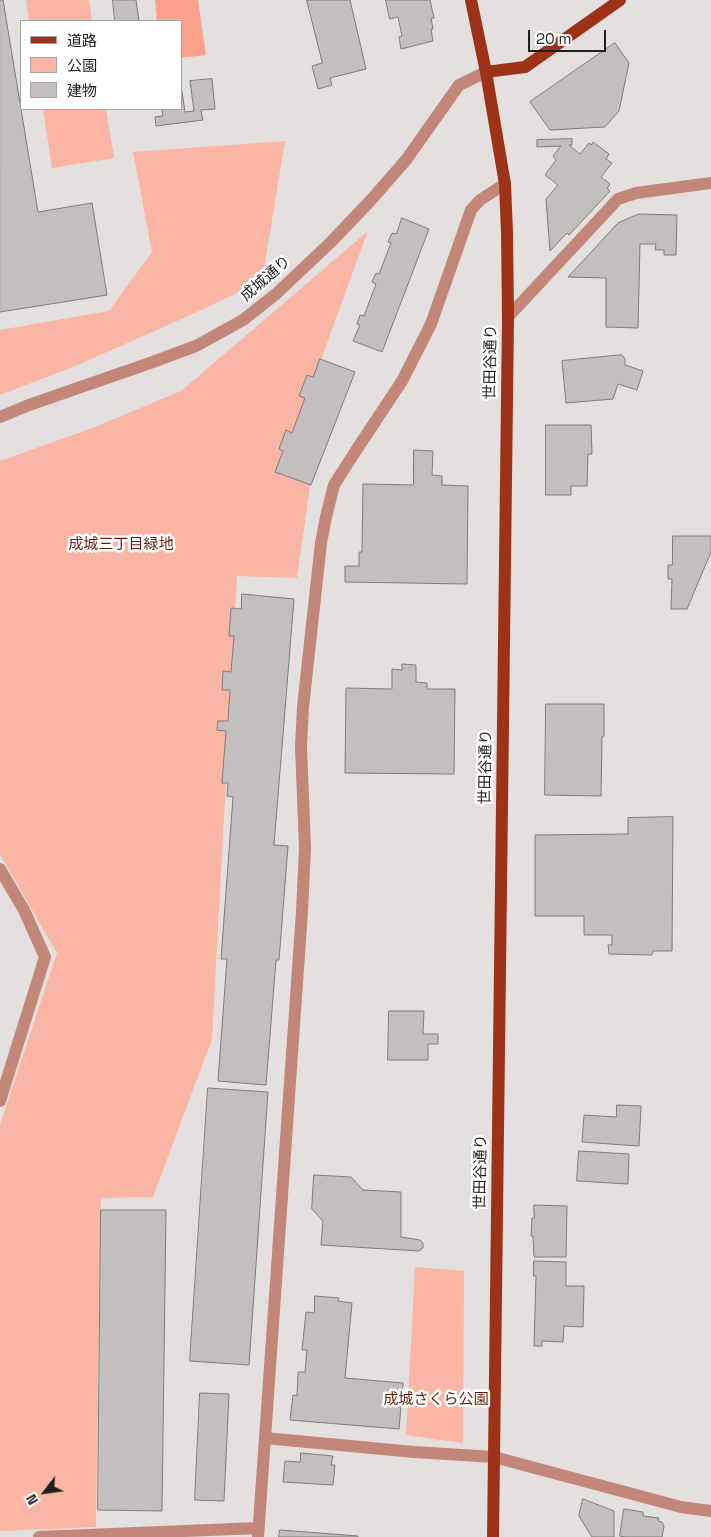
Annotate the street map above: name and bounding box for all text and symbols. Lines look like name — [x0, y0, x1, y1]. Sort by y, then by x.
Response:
legend — [20, 20, 182, 110]
scale bar — [531, 20, 608, 52]
text: 20 m — [536, 29, 571, 48]
text: 道路 — [67, 31, 97, 50]
text: 公園 — [67, 56, 97, 75]
text: 建物 — [67, 81, 97, 100]
street label: 成城通り — [237, 253, 295, 305]
street label: 世田谷通り — [481, 324, 501, 400]
park label: 成城三丁目緑地 — [69, 536, 173, 554]
street label: 世田谷通り — [476, 729, 496, 805]
street label: 世田谷通り — [471, 1134, 491, 1210]
park label: 成城さくら公園 — [384, 1391, 488, 1409]
north arrow — [20, 1467, 70, 1517]
text: N — [22, 1491, 42, 1508]

